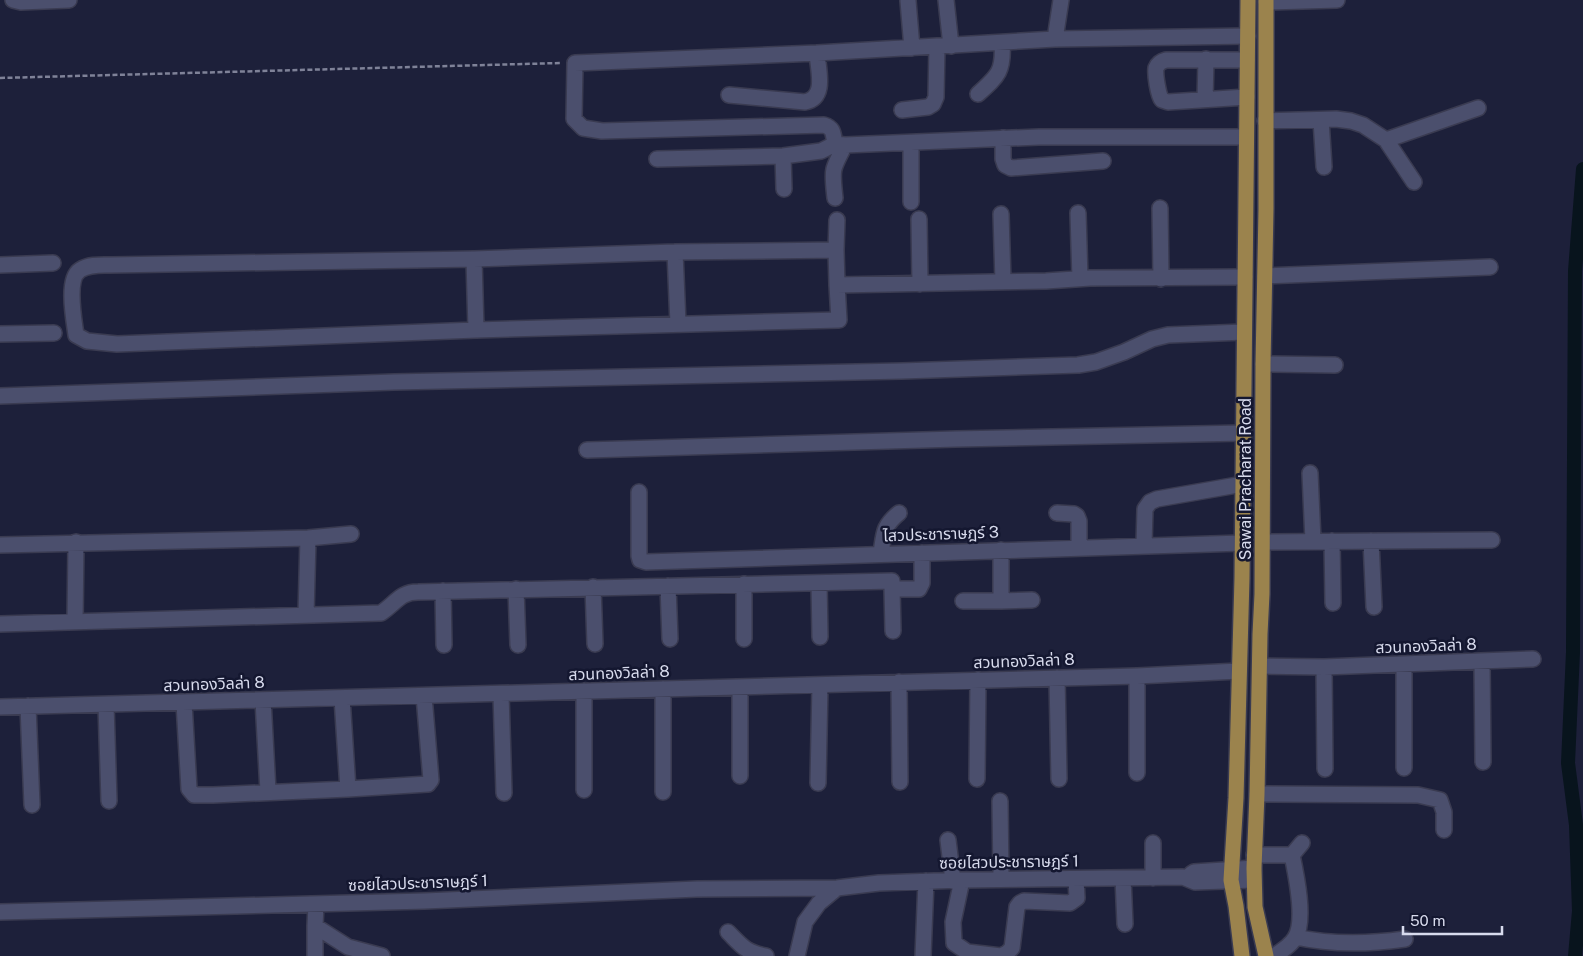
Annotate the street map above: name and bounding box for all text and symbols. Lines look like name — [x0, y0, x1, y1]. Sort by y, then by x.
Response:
street label: Sawai Pracharat Road — [1236, 398, 1255, 560]
street label: ไสวประชาราษฎร์ 3 — [882, 522, 999, 546]
street label: สวนทองวิลล่า 8 — [1375, 635, 1477, 657]
street label: สวนทองวิลล่า 8 — [973, 650, 1075, 672]
street label: สวนทองวิลล่า 8 — [568, 662, 670, 684]
street label: สวนทองวิลล่า 8 — [163, 673, 265, 695]
street label: ซอยไสวประชาราษฎร์ 1 — [939, 851, 1079, 873]
street label: ซอยไสวประชาราษฎร์ 1 — [348, 871, 488, 895]
scale bar — [1403, 904, 1502, 936]
text: 50 m — [1410, 912, 1445, 929]

